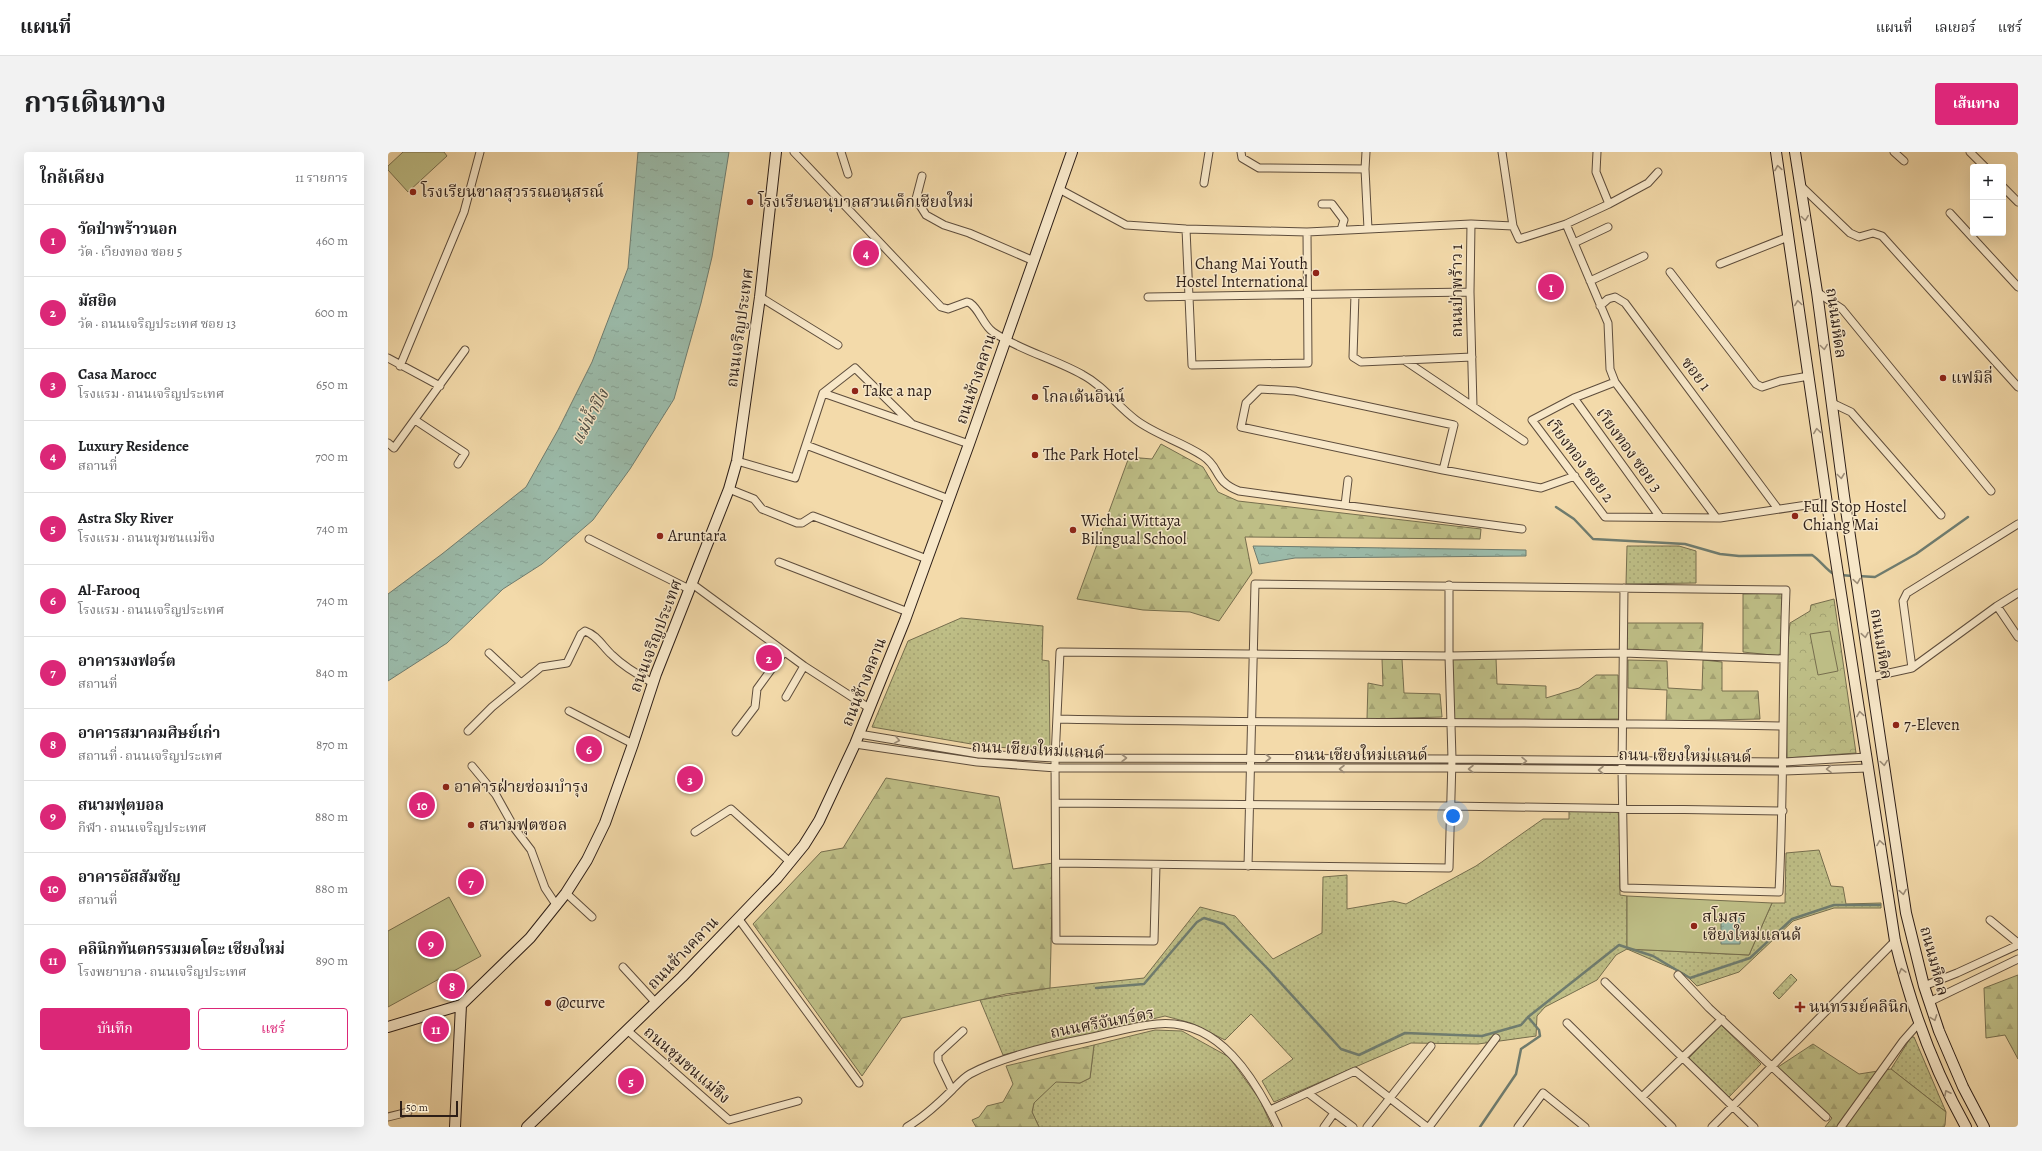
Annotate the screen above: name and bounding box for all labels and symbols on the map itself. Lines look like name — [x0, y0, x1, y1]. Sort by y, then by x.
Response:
one-way arrow — [1774, 165, 1783, 171]
place label: โรงเรียนขาลสุวรรณอนุสรณ์ — [420, 181, 604, 203]
marker: โรงเรียนขาลสุวรรณอนุสรณ์ — [408, 187, 418, 197]
place label: โรงเรียนอนุบาลสวนเด็กเชียงใหม่ — [757, 191, 973, 213]
marker: โรงเรียนอนุบาลสวนเด็กเชียงใหม่ — [745, 197, 755, 207]
one-way arrow — [1800, 215, 1809, 221]
pin: 4 — [853, 238, 879, 268]
street label: ถนนป่าพร้าว 1 — [1446, 244, 1468, 338]
place label: Chang Mai Youth Hostel International — [1175, 253, 1308, 293]
street label: ถนนเจริญประเทศ — [721, 267, 759, 389]
marker: Chang Mai Youth Hostel International — [1311, 268, 1321, 278]
pin: 1 — [1538, 272, 1564, 302]
street label: ถนนมหิดล — [1820, 286, 1852, 360]
one-way arrow — [1794, 300, 1803, 306]
street label: ถนนช้างคลาน — [950, 331, 1002, 427]
one-way arrow — [1819, 344, 1828, 350]
street label: ซอย 1 — [1676, 353, 1716, 396]
place label: แฟมิลี่ — [1951, 366, 1993, 389]
marker: แฟมิลี่ — [1938, 373, 1948, 383]
place label: Take a nap — [863, 380, 932, 402]
water label: แม่น้ำปิง — [565, 383, 615, 449]
marker: Take a nap — [850, 386, 860, 396]
place label: โกลเด้นอินน์ — [1042, 386, 1125, 408]
marker: โกลเด้นอินน์ — [1030, 392, 1040, 402]
street label: เาียงทอง ซอย 3 — [1591, 403, 1667, 497]
street label: เาียงทอง ซอย 2 — [1541, 413, 1619, 507]
one-way arrow — [1813, 428, 1822, 434]
place label: The Park Hotel — [1043, 444, 1139, 466]
marker: The Park Hotel — [1030, 450, 1040, 460]
one-way arrow — [1837, 473, 1846, 479]
place label: Full Stop Hostel Chiang Mai — [1803, 496, 1907, 536]
place label: Wichai Wittaya Bilingual School — [1080, 510, 1187, 550]
marker: Full Stop Hostel Chiang Mai — [1790, 511, 1800, 521]
place label: Aruntara — [667, 525, 727, 547]
marker: Wichai Wittaya Bilingual School — [1068, 525, 1078, 535]
marker: Aruntara — [655, 531, 665, 541]
street label: ถนนเจริญประเทศ — [624, 576, 688, 696]
one-way arrow — [1852, 578, 1861, 584]
street label: ถนนมหิดล — [1865, 607, 1897, 681]
one-way arrow — [1860, 632, 1869, 638]
street label: ถนนช้างคลาน — [836, 634, 892, 730]
pin: 2 — [756, 643, 782, 673]
one-way arrow — [1856, 711, 1865, 718]
place label: 7-Eleven — [1904, 714, 1960, 736]
marker: 7-Eleven — [1891, 720, 1901, 730]
pin: 6 — [576, 734, 602, 764]
one-way arrow — [894, 736, 900, 744]
street label: ถนน เชียงใหม่แลนด์ — [971, 736, 1105, 764]
street label: ถนน เชียงใหม่แลนด์ — [1294, 744, 1428, 766]
street label: ถนน เชียงใหม่แลนด์ — [1618, 744, 1752, 768]
one-way arrow — [1121, 754, 1127, 762]
one-way arrow — [1265, 754, 1271, 762]
one-way arrow — [1521, 757, 1527, 765]
one-way arrow — [1879, 760, 1888, 766]
pin: 3 — [677, 764, 703, 794]
one-way arrow — [1339, 765, 1345, 773]
one-way arrow — [1468, 765, 1474, 773]
one-way arrow — [1826, 765, 1832, 774]
one-way arrow — [1598, 766, 1604, 774]
place label: อาคารฝ่ายซ่อมบำรุง — [454, 776, 588, 798]
marker: อาคารฝ่ายซ่อมบำรุง — [441, 782, 451, 792]
pin: 10 — [409, 790, 435, 820]
your location — [1443, 806, 1463, 826]
place label: สนามฟุตซอล — [479, 814, 567, 836]
marker: สนามฟุตซอล — [466, 820, 476, 830]
one-way arrow — [1876, 840, 1885, 846]
pin: 7 — [458, 867, 484, 897]
one-way arrow — [1898, 889, 1907, 895]
place label: สโมสร เชียงใหม่แลนด้ — [1702, 906, 1801, 946]
street label: ถนนช้างคลาน — [642, 911, 724, 995]
marker: สโมสร เชียงใหม่แลนด้ — [1689, 921, 1699, 931]
street label: ถนนมหิดล — [1914, 924, 1954, 998]
pin: 9 — [418, 929, 444, 959]
one-way arrow — [1899, 968, 1907, 974]
pin: 8 — [439, 971, 465, 1001]
place label: @curve — [556, 992, 605, 1014]
place label: นนทรมย์คลินิก — [1809, 996, 1909, 1018]
marker: @curve — [543, 998, 553, 1008]
marker: นนทรมย์คลินิก — [1794, 1001, 1806, 1013]
street label: ถนนศรีจันทร์ดร — [1048, 1002, 1156, 1044]
pin: 11 — [423, 1014, 449, 1044]
one-way arrow — [1930, 1014, 1938, 1021]
street label: ถนนชุมชนแม่ขิง — [639, 1021, 735, 1109]
pin: 5 — [618, 1066, 644, 1096]
one-way arrow — [1944, 1089, 1952, 1097]
scale bar — [400, 1099, 458, 1118]

